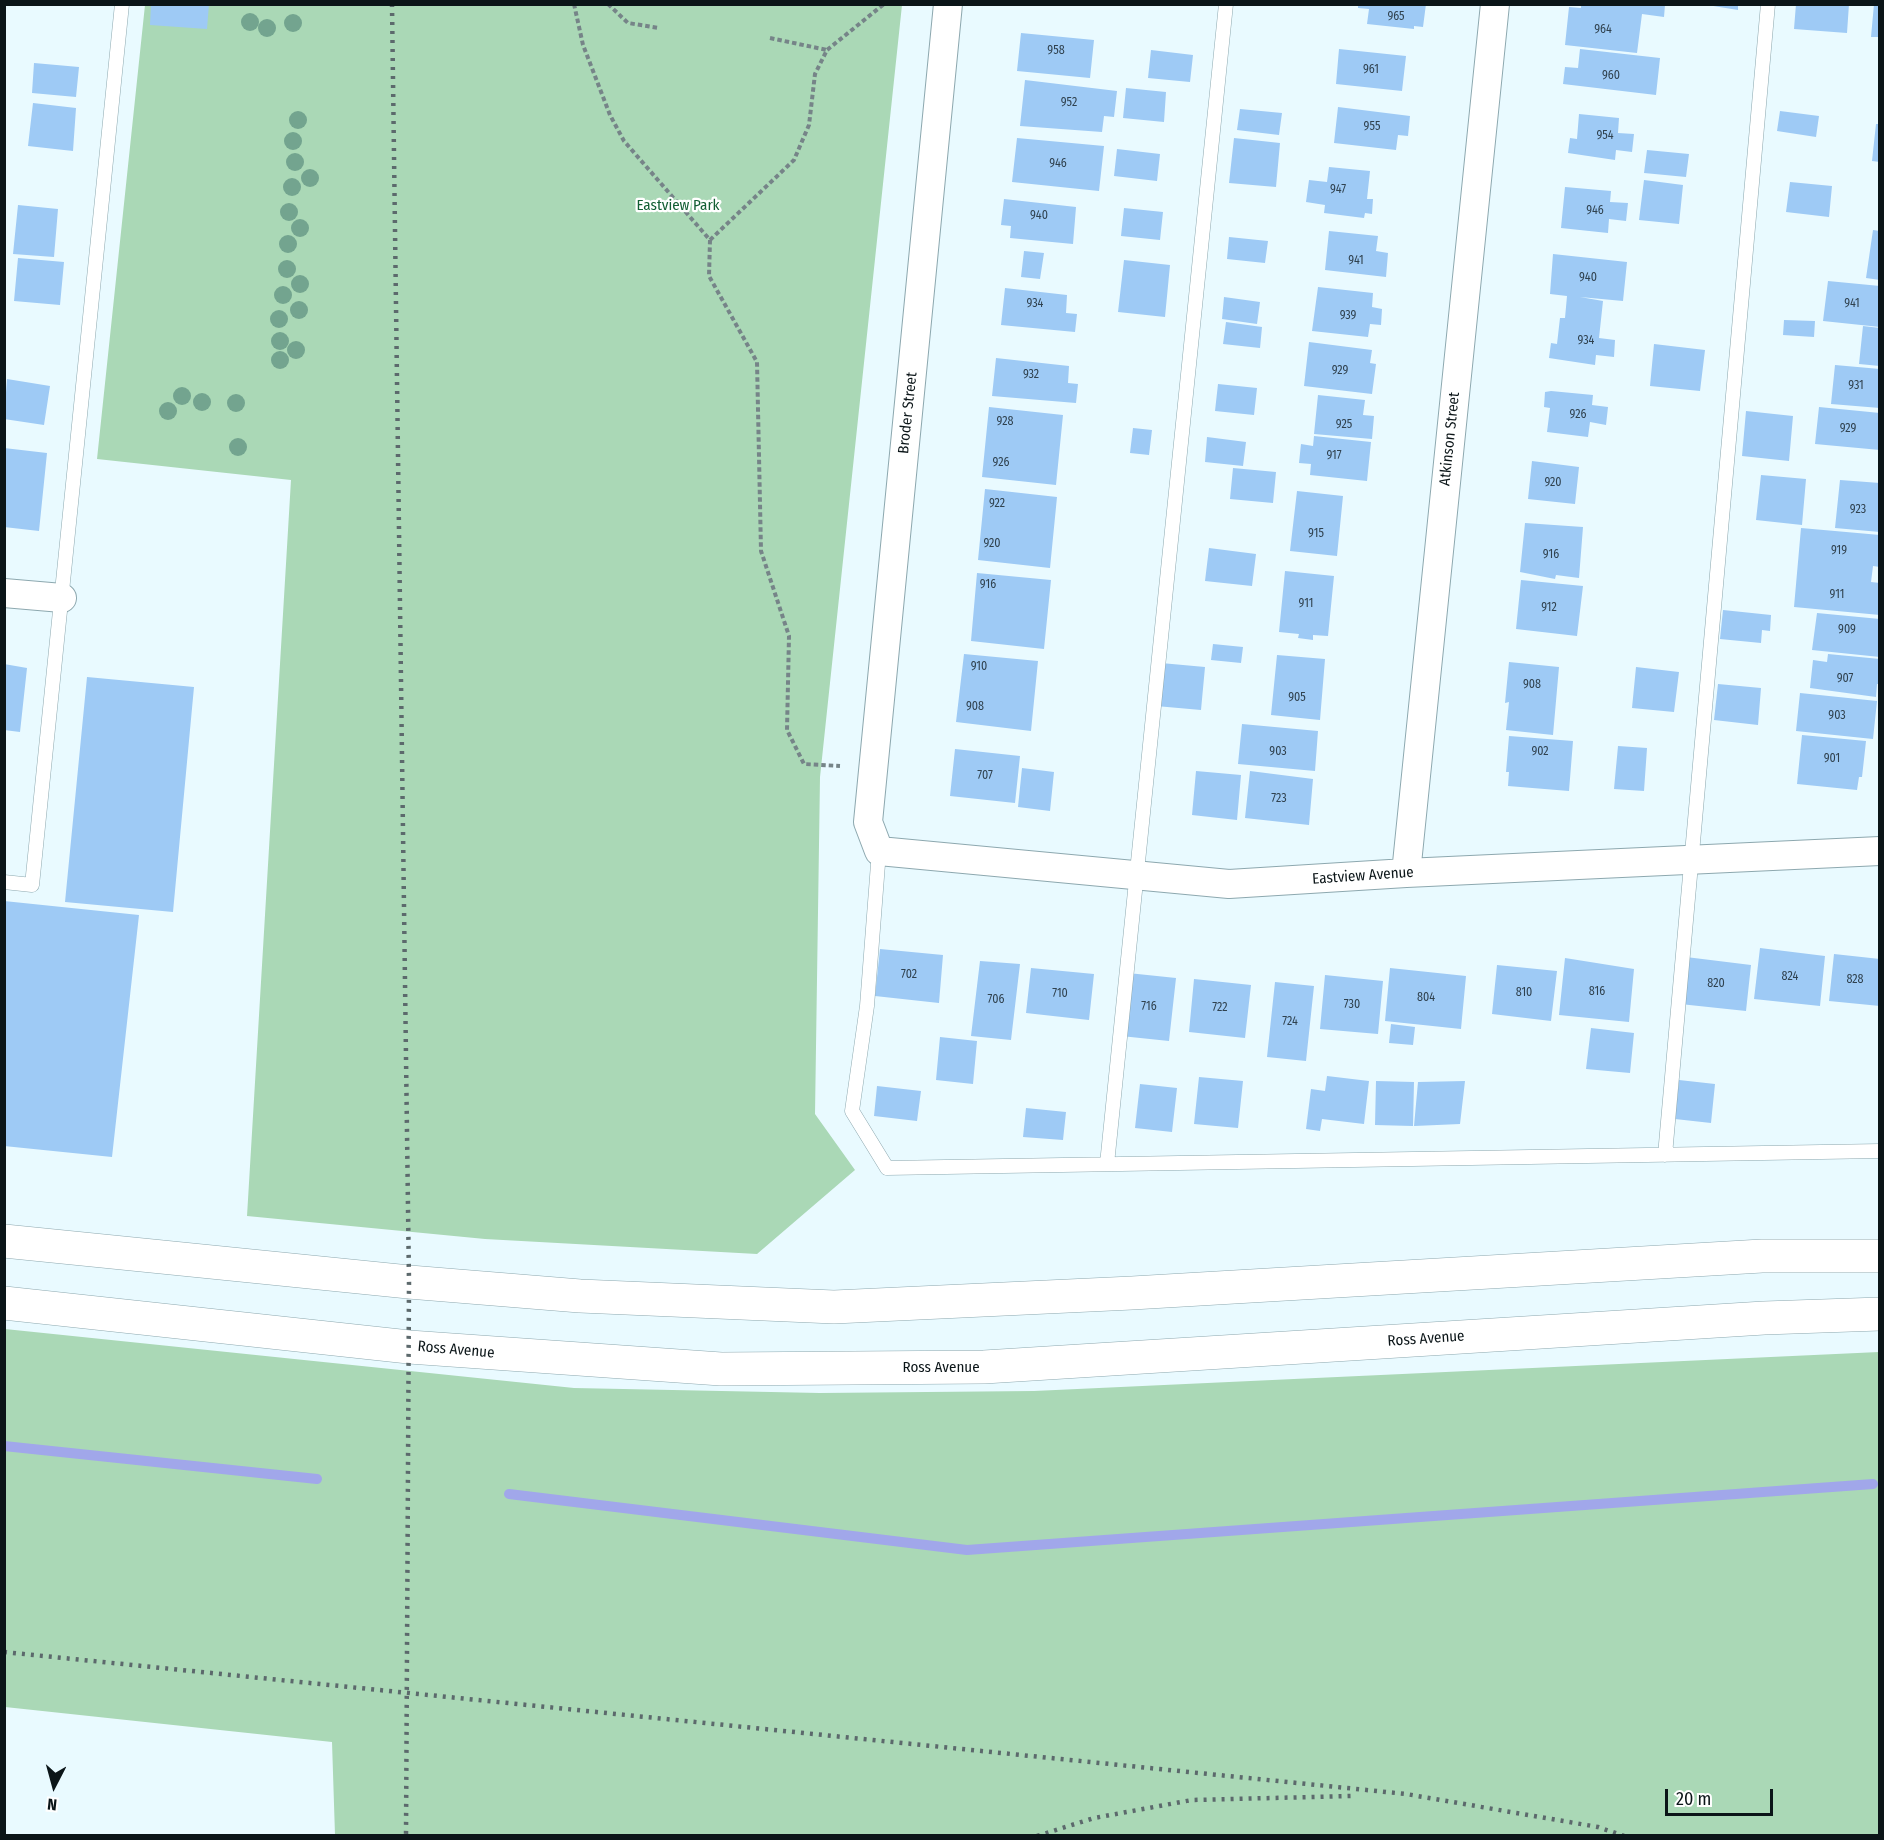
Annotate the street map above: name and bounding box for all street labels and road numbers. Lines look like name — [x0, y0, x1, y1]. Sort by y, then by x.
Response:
street label: Broder Street — [895, 371, 921, 455]
street label: Atkinson Street — [1436, 391, 1464, 487]
street label: Eastview Avenue — [1312, 863, 1414, 889]
street label: Ross Avenue — [1387, 1327, 1465, 1351]
street label: Ross Avenue — [417, 1338, 495, 1362]
street label: Ross Avenue — [902, 1359, 980, 1377]

